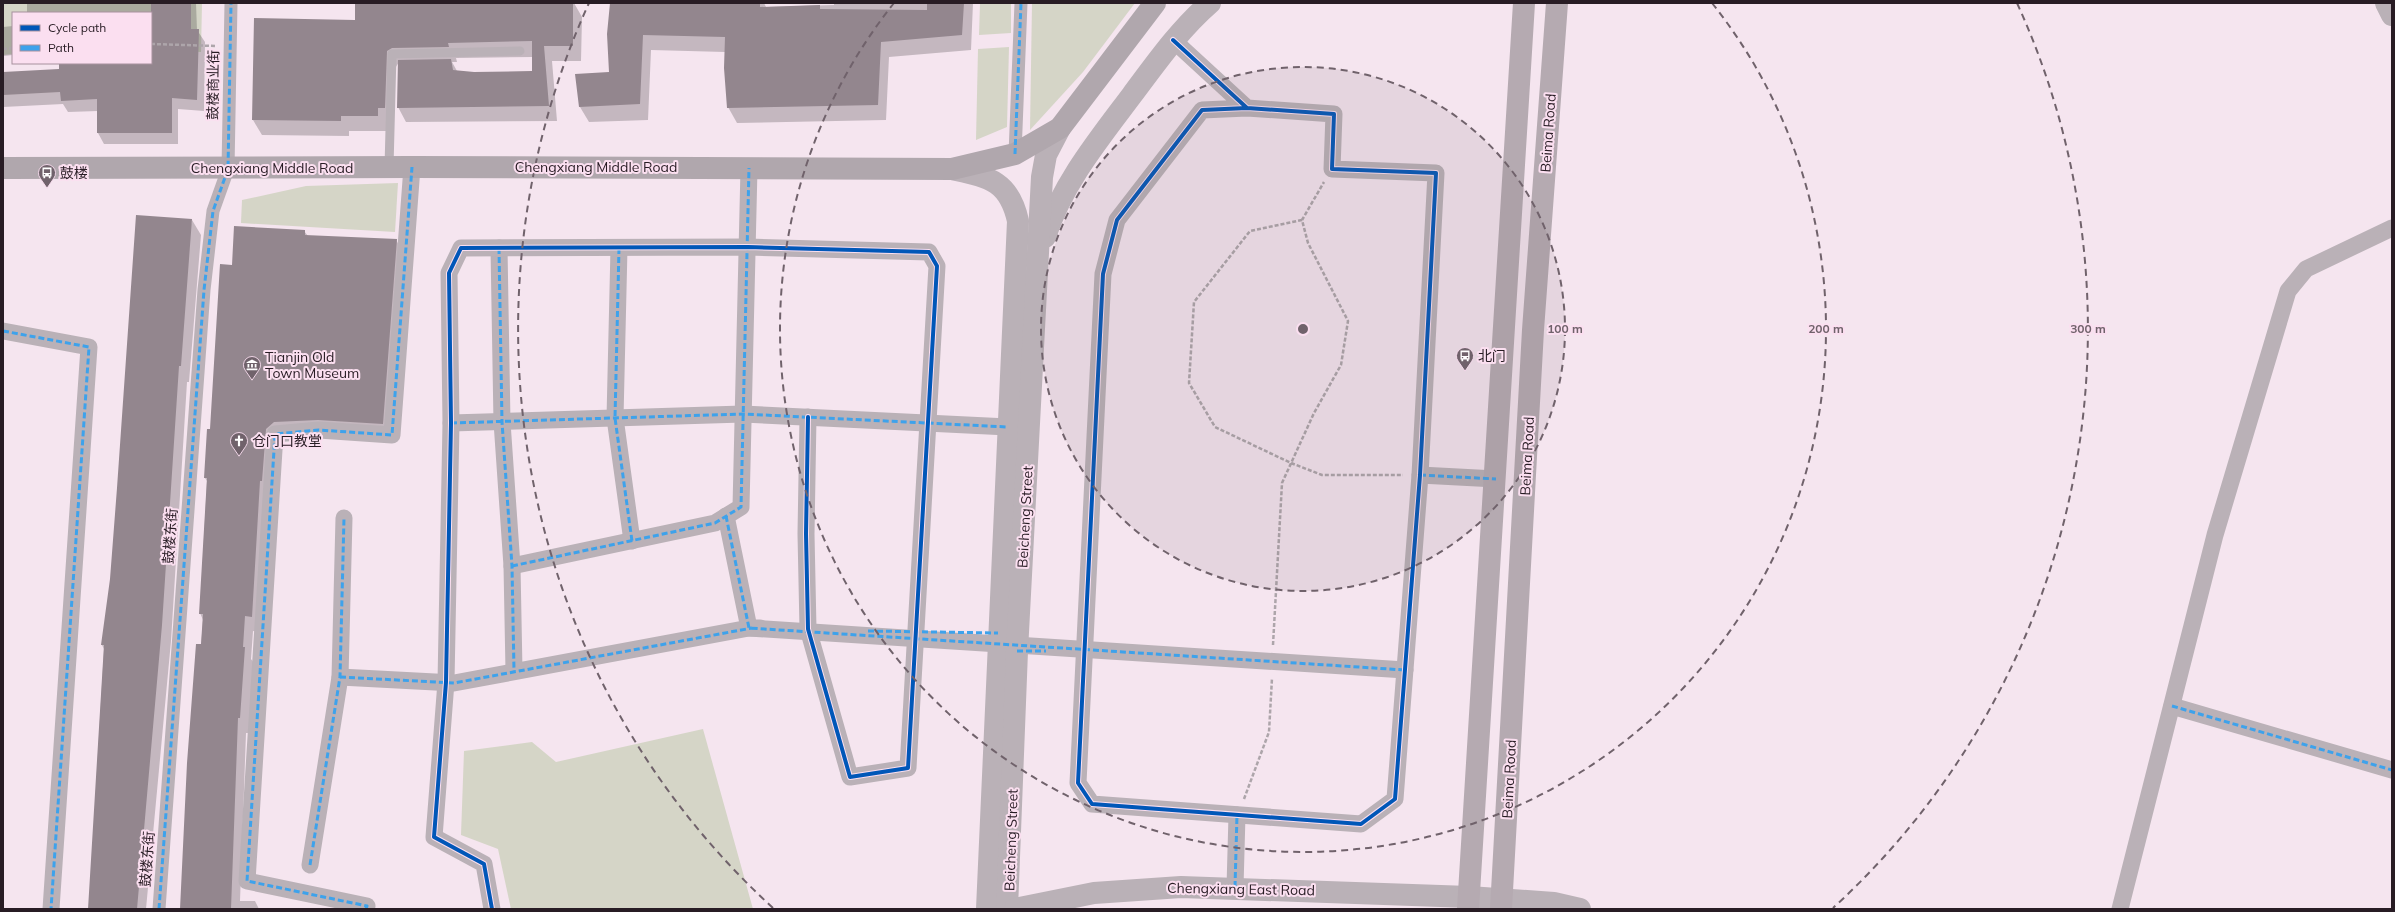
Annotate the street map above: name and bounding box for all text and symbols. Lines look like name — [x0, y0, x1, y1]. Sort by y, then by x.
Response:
legend — [12, 12, 152, 64]
text: Cycle path — [48, 20, 106, 35]
text: Path — [48, 40, 74, 55]
street label: 鼓楼商业街 — [203, 50, 223, 120]
street label: Beima Road — [1536, 93, 1560, 173]
street label: Chengxiang Middle Road — [515, 158, 677, 176]
street label: Chengxiang Middle Road — [191, 159, 353, 177]
bus stop icon: 鼓楼 — [37, 163, 57, 188]
place label: 鼓楼 — [60, 164, 88, 182]
text: 100 m — [1547, 321, 1583, 336]
text: 200 m — [1808, 321, 1844, 336]
text: 300 m — [2070, 321, 2106, 336]
centre of rings — [1296, 322, 1310, 336]
bus stop icon: 北门 — [1455, 346, 1475, 371]
place label: 北门 — [1478, 347, 1506, 365]
place label: Tianjin Old Town Museum — [265, 348, 359, 382]
museum icon: Tianjin Old Town Museum — [242, 355, 262, 380]
street label: Beima Road — [1516, 416, 1538, 496]
church icon: 仓门口教堂 — [229, 431, 249, 456]
place label: 仓门口教堂 — [252, 432, 322, 450]
street label: Beicheng Street — [1013, 465, 1037, 569]
street label: 鼓楼东街 — [159, 507, 181, 565]
street label: Beima Road — [1498, 739, 1520, 819]
street label: Beicheng Street — [1000, 789, 1022, 891]
street label: 鼓楼东街 — [136, 830, 158, 888]
street label: Chengxiang East Road — [1167, 879, 1315, 899]

